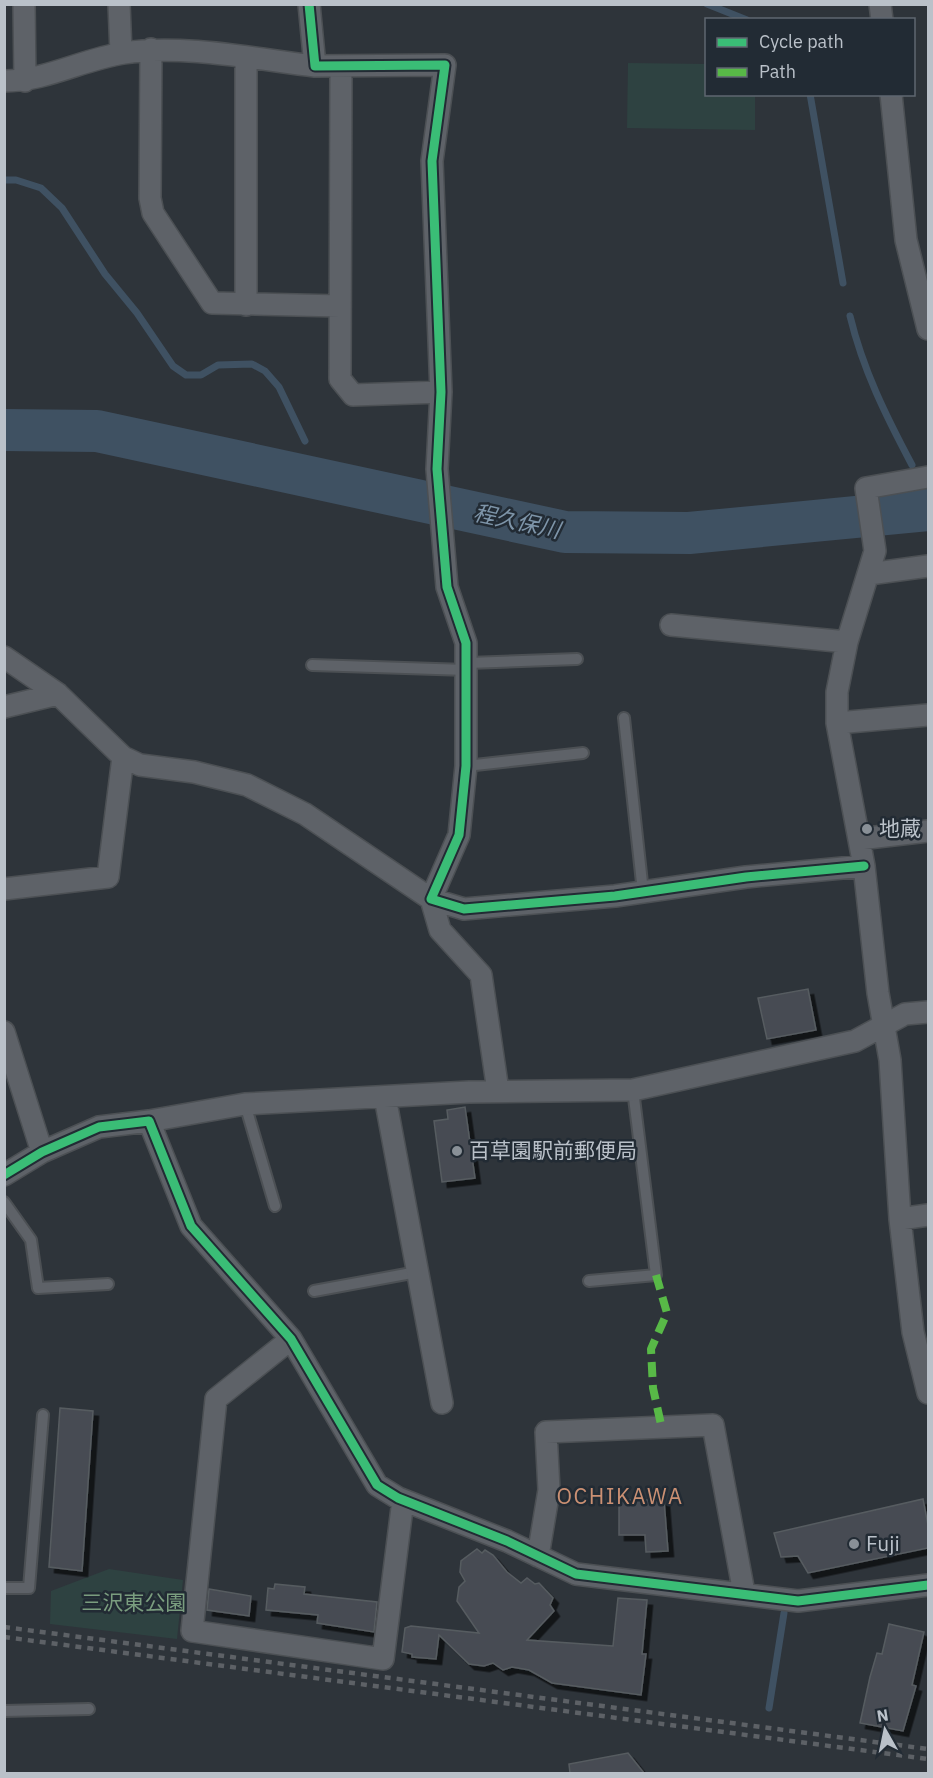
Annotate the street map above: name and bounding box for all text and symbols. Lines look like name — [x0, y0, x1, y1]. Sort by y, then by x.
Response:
legend — [705, 18, 915, 96]
text: Cycle path — [759, 30, 844, 53]
text: Path — [759, 60, 796, 83]
water label: 程久保川 — [471, 497, 565, 544]
place label: 地蔵 — [879, 814, 921, 842]
marker: 地蔵 — [860, 822, 874, 836]
place label: 百草園駅前郵便局 — [469, 1136, 637, 1164]
marker: 百草園駅前郵便局 — [450, 1144, 464, 1158]
district label: OCHIKAWA — [556, 1481, 684, 1510]
place label: Fuji — [866, 1529, 900, 1557]
marker: Fuji — [847, 1537, 861, 1551]
park label: 三沢東公園 — [82, 1588, 187, 1616]
north arrow — [855, 1700, 915, 1760]
text: N — [875, 1704, 890, 1726]

